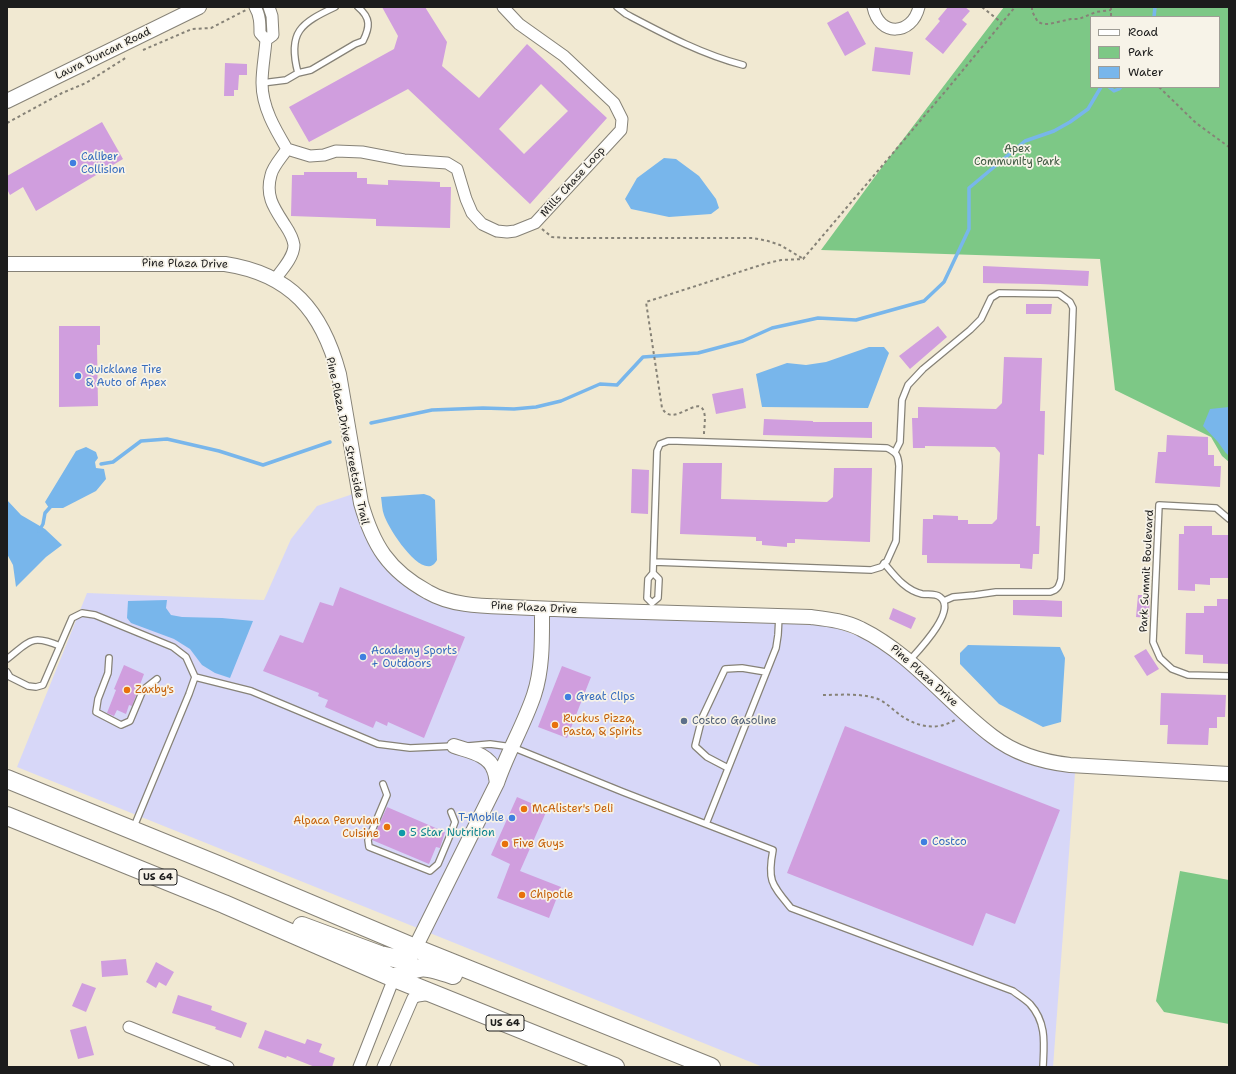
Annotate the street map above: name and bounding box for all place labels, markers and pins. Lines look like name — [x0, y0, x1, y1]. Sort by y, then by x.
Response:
place label: Caliber Collision — [81, 150, 125, 176]
marker: Caliber Collision — [68, 158, 78, 168]
place label: Quicklane Tire & Auto of Apex — [86, 363, 166, 389]
marker: Quicklane Tire & Auto of Apex — [73, 371, 83, 381]
place label: Academy Sports + Outdoors — [371, 644, 457, 670]
marker: Academy Sports + Outdoors — [358, 652, 368, 662]
place label: Zaxby's — [135, 683, 174, 697]
marker: Zaxby's — [122, 685, 132, 695]
place label: Great Clips — [576, 690, 635, 704]
marker: Great Clips — [563, 692, 573, 702]
place label: Ruckus Pizza, Pasta, & Spirits — [563, 712, 642, 738]
place label: Costco Gasoline — [692, 714, 777, 728]
marker: Costco Gasoline — [679, 716, 689, 726]
marker: Ruckus Pizza, Pasta, & Spirits — [550, 720, 560, 730]
place label: McAlister's Deli — [532, 802, 613, 816]
marker: McAlister's Deli — [519, 804, 529, 814]
place label: T-Mobile — [458, 811, 504, 825]
marker: T-Mobile — [507, 813, 517, 823]
place label: Alpaca Peruvian Cuisine — [293, 814, 379, 840]
marker: Alpaca Peruvian Cuisine — [382, 822, 392, 832]
place label: 5 Star Nutrition — [410, 826, 495, 840]
marker: 5 Star Nutrition — [397, 828, 407, 838]
place label: Costco — [932, 835, 967, 849]
place label: Five Guys — [513, 837, 564, 851]
marker: Costco — [919, 837, 929, 847]
marker: Five Guys — [500, 839, 510, 849]
place label: Chipotle — [530, 888, 573, 902]
marker: Chipotle — [517, 890, 527, 900]

